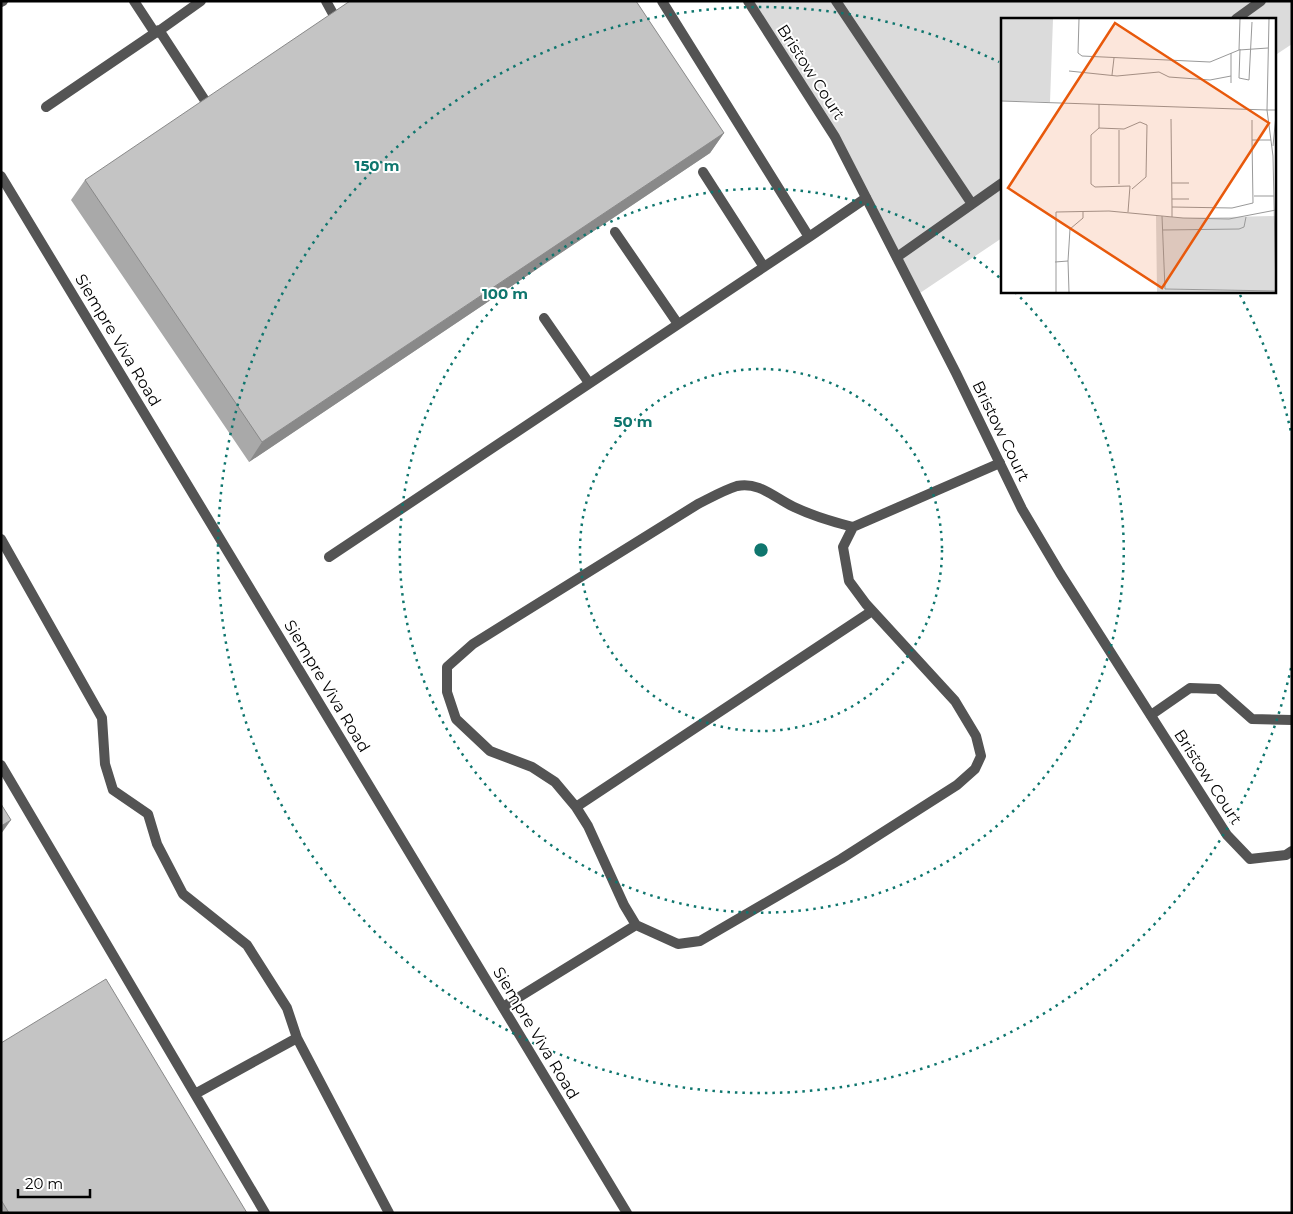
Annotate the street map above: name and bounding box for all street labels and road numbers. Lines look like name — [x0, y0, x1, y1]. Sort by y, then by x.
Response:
street label: Bristow Court — [773, 21, 849, 124]
street label: Siempre Viva Road — [71, 271, 165, 409]
street label: Bristow Court — [968, 378, 1034, 485]
street label: Siempre Viva Road — [280, 617, 374, 755]
street label: Bristow Court — [1170, 726, 1246, 829]
street label: Siempre Viva Road — [489, 964, 583, 1102]

